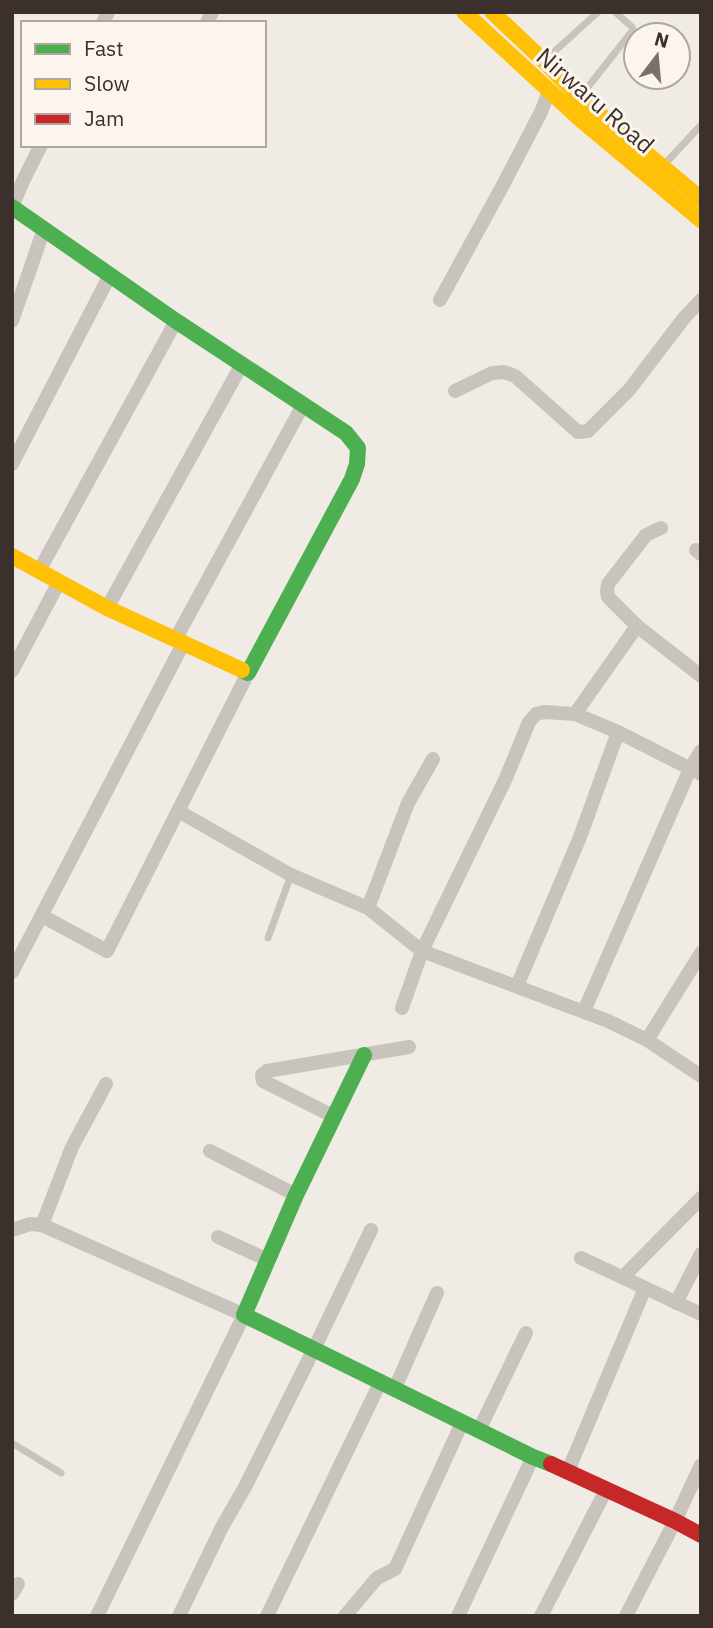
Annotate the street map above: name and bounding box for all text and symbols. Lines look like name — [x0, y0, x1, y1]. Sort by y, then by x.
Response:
legend — [21, 21, 266, 147]
north arrow — [622, 21, 692, 91]
text: N — [652, 26, 672, 53]
text: Fast — [84, 34, 124, 62]
street label: Nirwaru Road — [530, 40, 661, 160]
text: Slow — [84, 69, 130, 97]
text: Jam — [84, 104, 124, 132]

